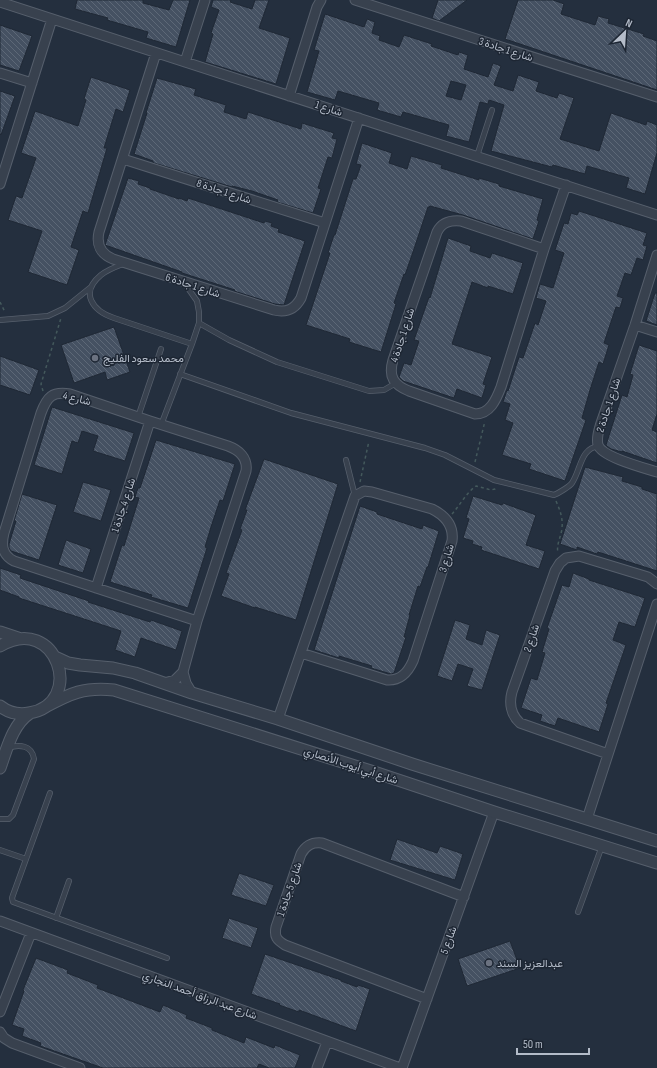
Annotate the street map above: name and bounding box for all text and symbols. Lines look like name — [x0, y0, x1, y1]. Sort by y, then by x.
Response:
north arrow — [605, 12, 645, 52]
text: N — [624, 16, 635, 31]
street label: شارع 1 جادة 3 — [477, 35, 535, 65]
street label: شارع 1 — [313, 98, 344, 120]
street label: شارع 1 جادة 8 — [195, 177, 253, 207]
street label: شارع 1 جادة 6 — [164, 271, 222, 301]
street label: شارع 1 جادة 4 — [388, 306, 418, 364]
place label: محمد سعود الفليج — [103, 352, 184, 366]
marker: محمد سعود الفليج — [90, 353, 100, 363]
street label: شارع 1 جادة 2 — [594, 376, 624, 434]
street label: شارع 4 — [61, 389, 93, 409]
street label: شارع 4 جادة 1 — [109, 476, 139, 534]
street label: شارع 3 — [436, 542, 458, 574]
street label: شارع 2 — [521, 622, 543, 654]
street label: شارع أبي أيوب الأنصاري — [301, 744, 400, 790]
street label: شارع 5 جادة 1 — [274, 860, 306, 918]
street label: شارع 5 — [438, 924, 460, 956]
place label: عبدالعزيز السند — [497, 957, 563, 970]
marker: عبدالعزيز السند — [484, 958, 494, 968]
street label: شارع عبد الرزاق أحمد النجاري — [140, 969, 259, 1025]
scale bar — [517, 1030, 589, 1056]
text: 50 m — [523, 1037, 543, 1052]

